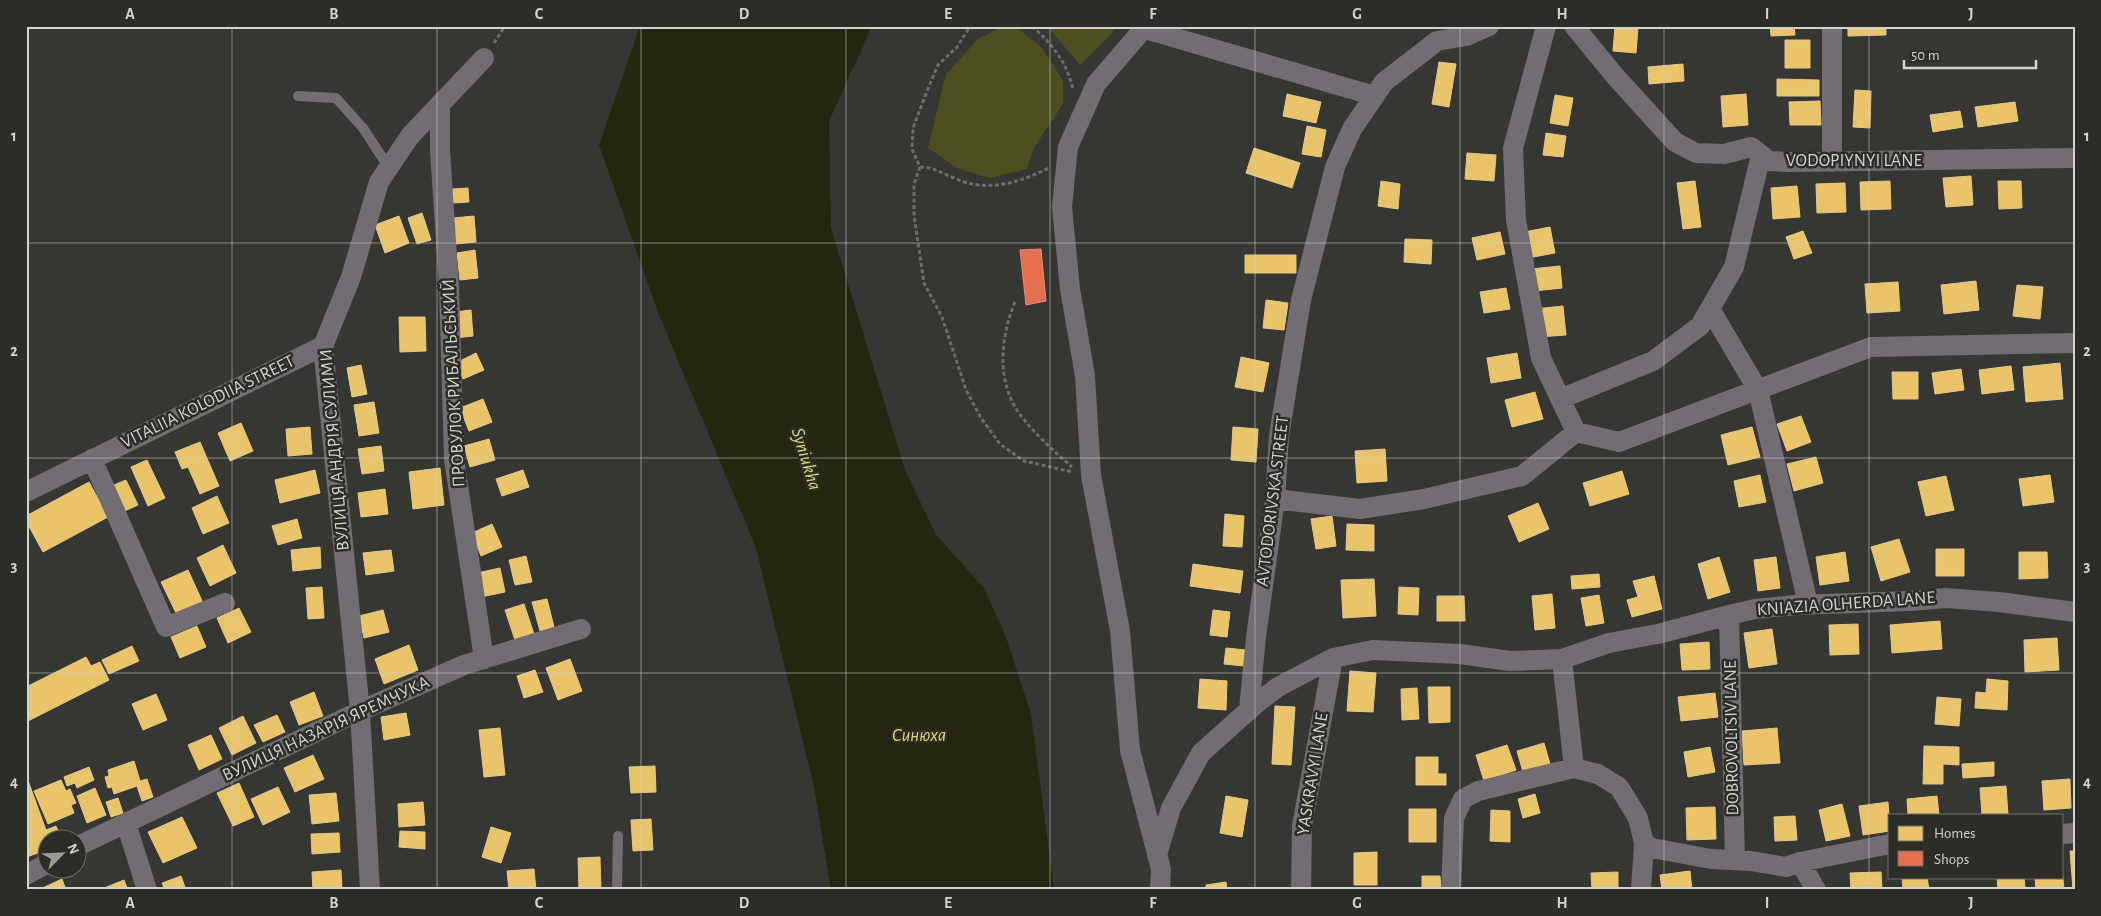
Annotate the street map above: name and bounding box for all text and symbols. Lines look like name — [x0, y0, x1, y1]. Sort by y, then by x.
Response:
text: A — [125, 6, 135, 22]
text: B — [329, 6, 339, 22]
text: C — [535, 6, 544, 22]
text: D — [739, 6, 750, 22]
text: E — [944, 6, 952, 22]
text: F — [1149, 6, 1157, 22]
text: G — [1352, 6, 1362, 22]
text: H — [1556, 6, 1568, 22]
text: I — [1765, 6, 1769, 22]
text: J — [1968, 6, 1974, 22]
scale bar — [1904, 38, 2036, 70]
text: 50 m — [1911, 48, 1940, 63]
text: 1 — [11, 128, 17, 144]
text: 1 — [2084, 128, 2090, 144]
street label: VODOPIYNYI LANE — [1786, 152, 1923, 170]
street label: ПРОВУЛОК РИБАЛЬСЬКИЙ — [438, 278, 468, 488]
text: 2 — [10, 343, 18, 359]
text: 2 — [2083, 343, 2091, 359]
street label: ВУЛИЦЯ АНДРІЯ СУЛИМИ — [317, 348, 353, 552]
street label: VITALIIA KOLODIIA STREET — [118, 352, 298, 452]
street label: AVTODORIVSKA STREET — [1254, 414, 1292, 587]
water label: Syniukha — [788, 426, 824, 492]
text: 3 — [11, 558, 18, 574]
text: 3 — [2084, 558, 2091, 574]
street label: KNIAZIA OLHERDA LANE — [1756, 589, 1936, 619]
street label: DOBROVOLTSIV LANE — [1722, 660, 1742, 816]
street label: ВУЛИЦЯ НАЗАРІЯ ЯРЕМЧУКА — [220, 673, 433, 785]
street label: YASKRAVYI LANE — [1294, 711, 1332, 836]
water label: Синюха — [892, 726, 946, 745]
text: 4 — [10, 774, 18, 790]
text: 4 — [2083, 774, 2091, 790]
legend — [1888, 814, 2064, 878]
text: Homes — [1934, 826, 1976, 841]
north arrow — [38, 828, 88, 878]
text: N — [65, 842, 81, 856]
text: Shops — [1934, 852, 1969, 867]
text: A — [125, 895, 135, 911]
text: B — [329, 895, 339, 911]
text: C — [535, 895, 544, 911]
text: D — [739, 895, 750, 911]
text: E — [944, 895, 952, 911]
text: F — [1149, 895, 1157, 911]
text: G — [1352, 895, 1362, 911]
text: H — [1556, 895, 1568, 911]
text: I — [1765, 895, 1769, 911]
text: J — [1968, 895, 1974, 911]

